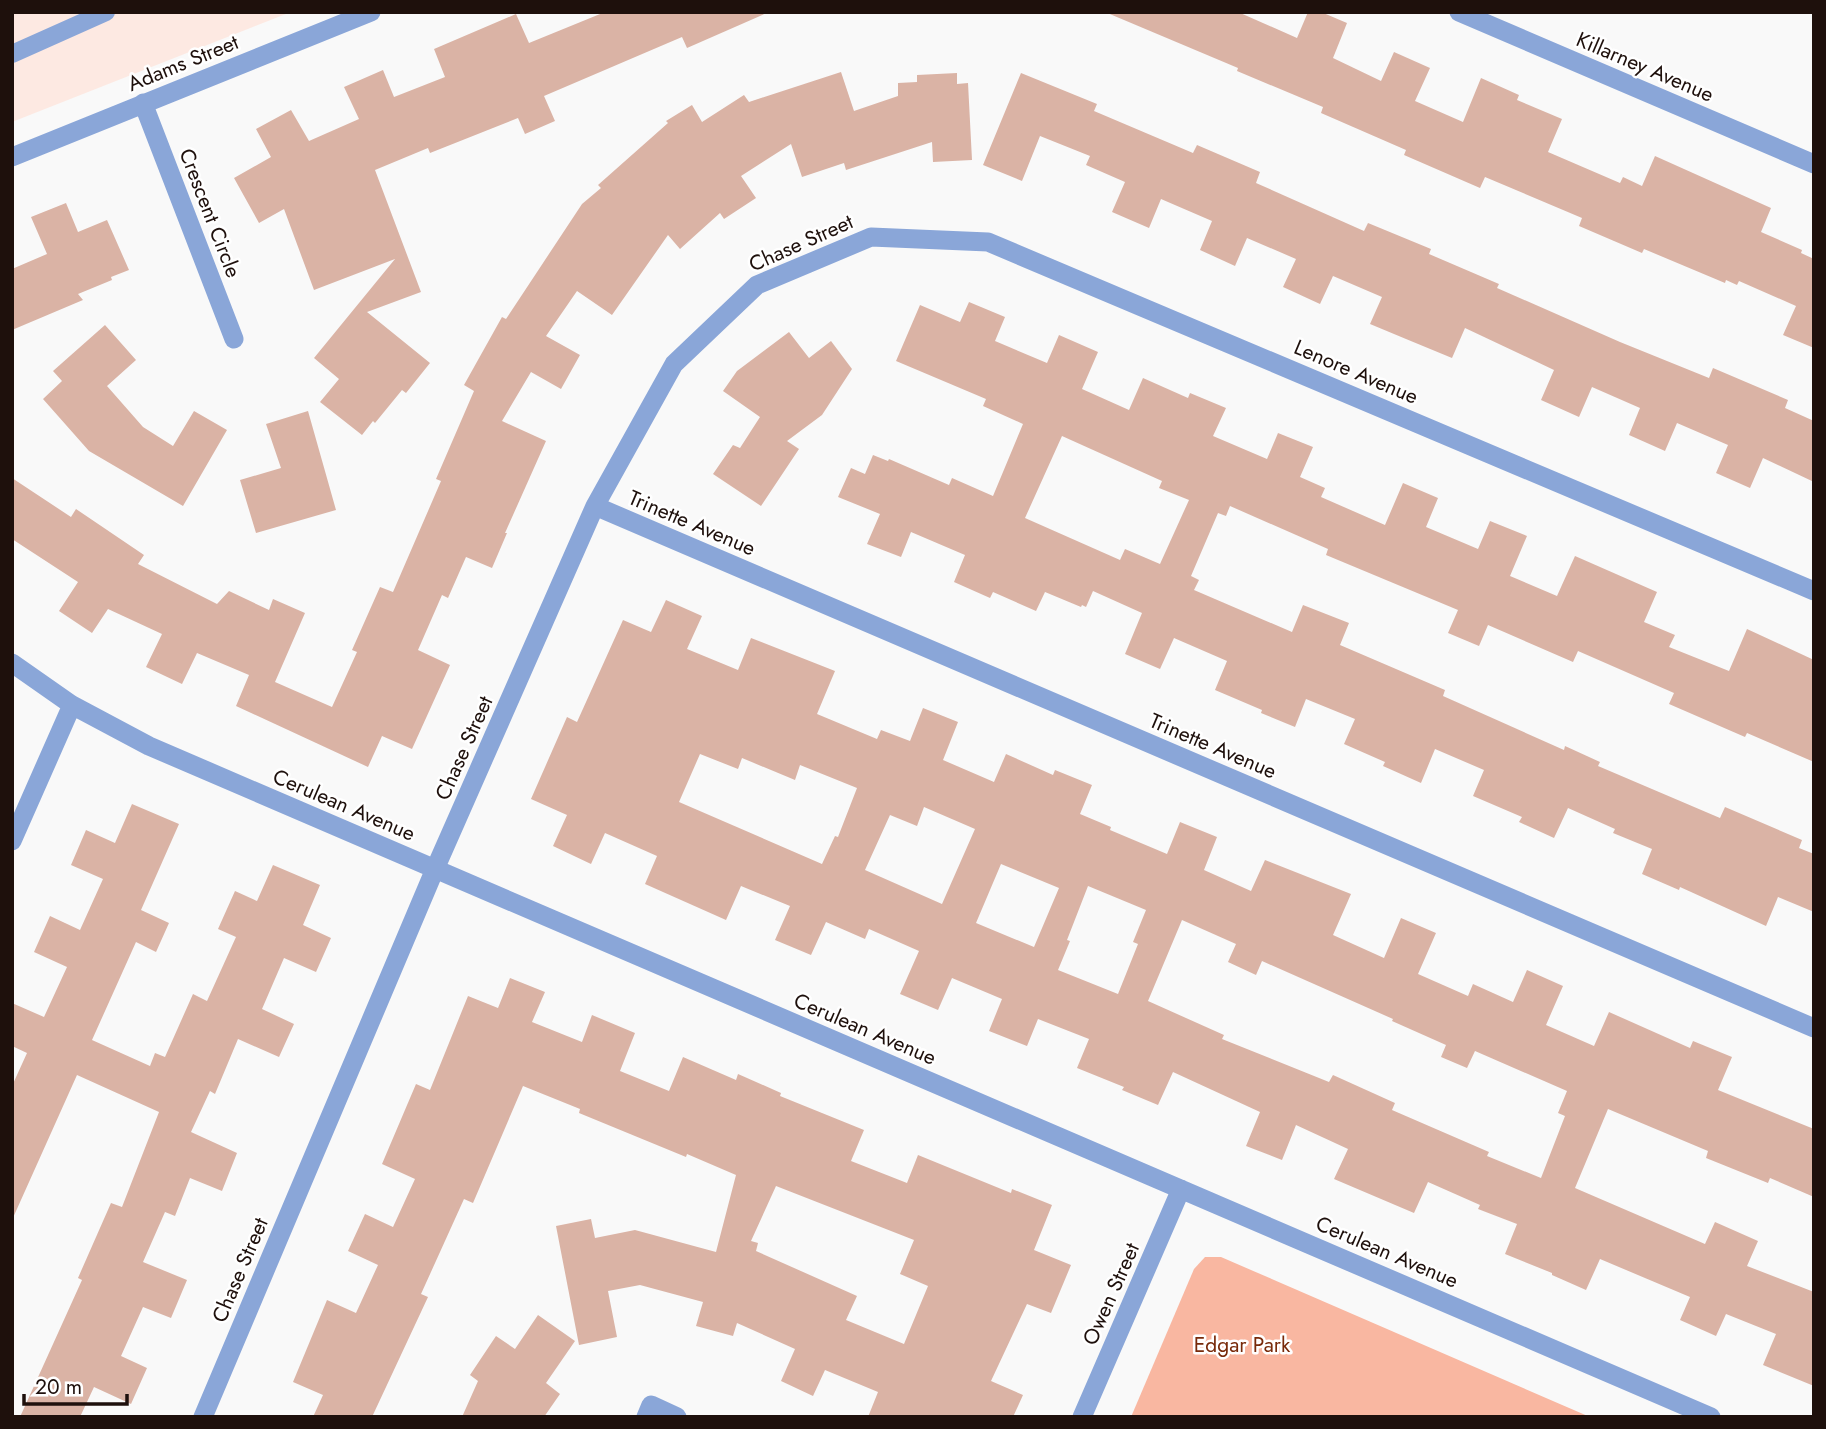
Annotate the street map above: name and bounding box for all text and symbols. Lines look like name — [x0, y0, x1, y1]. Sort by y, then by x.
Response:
street label: Killarney Avenue — [1572, 25, 1719, 110]
street label: Adams Street — [123, 27, 243, 99]
street label: Crescent Circle — [172, 144, 248, 282]
street label: Chase Street — [744, 207, 858, 279]
street label: Lenore Avenue — [1289, 332, 1423, 412]
street label: Trinette Avenue — [624, 483, 760, 563]
street label: Chase Street — [428, 691, 500, 805]
street label: Trinette Avenue — [1145, 706, 1281, 786]
street label: Cerulean Avenue — [268, 762, 420, 849]
street label: Cerulean Avenue — [789, 986, 941, 1073]
street label: Cerulean Avenue — [1311, 1209, 1463, 1296]
street label: Chase Street — [204, 1213, 276, 1327]
street label: Owen Street — [1075, 1238, 1147, 1350]
park label: Edgar Park — [1194, 1330, 1291, 1360]
scale bar — [24, 1362, 128, 1406]
text: 20 m — [35, 1372, 82, 1402]

